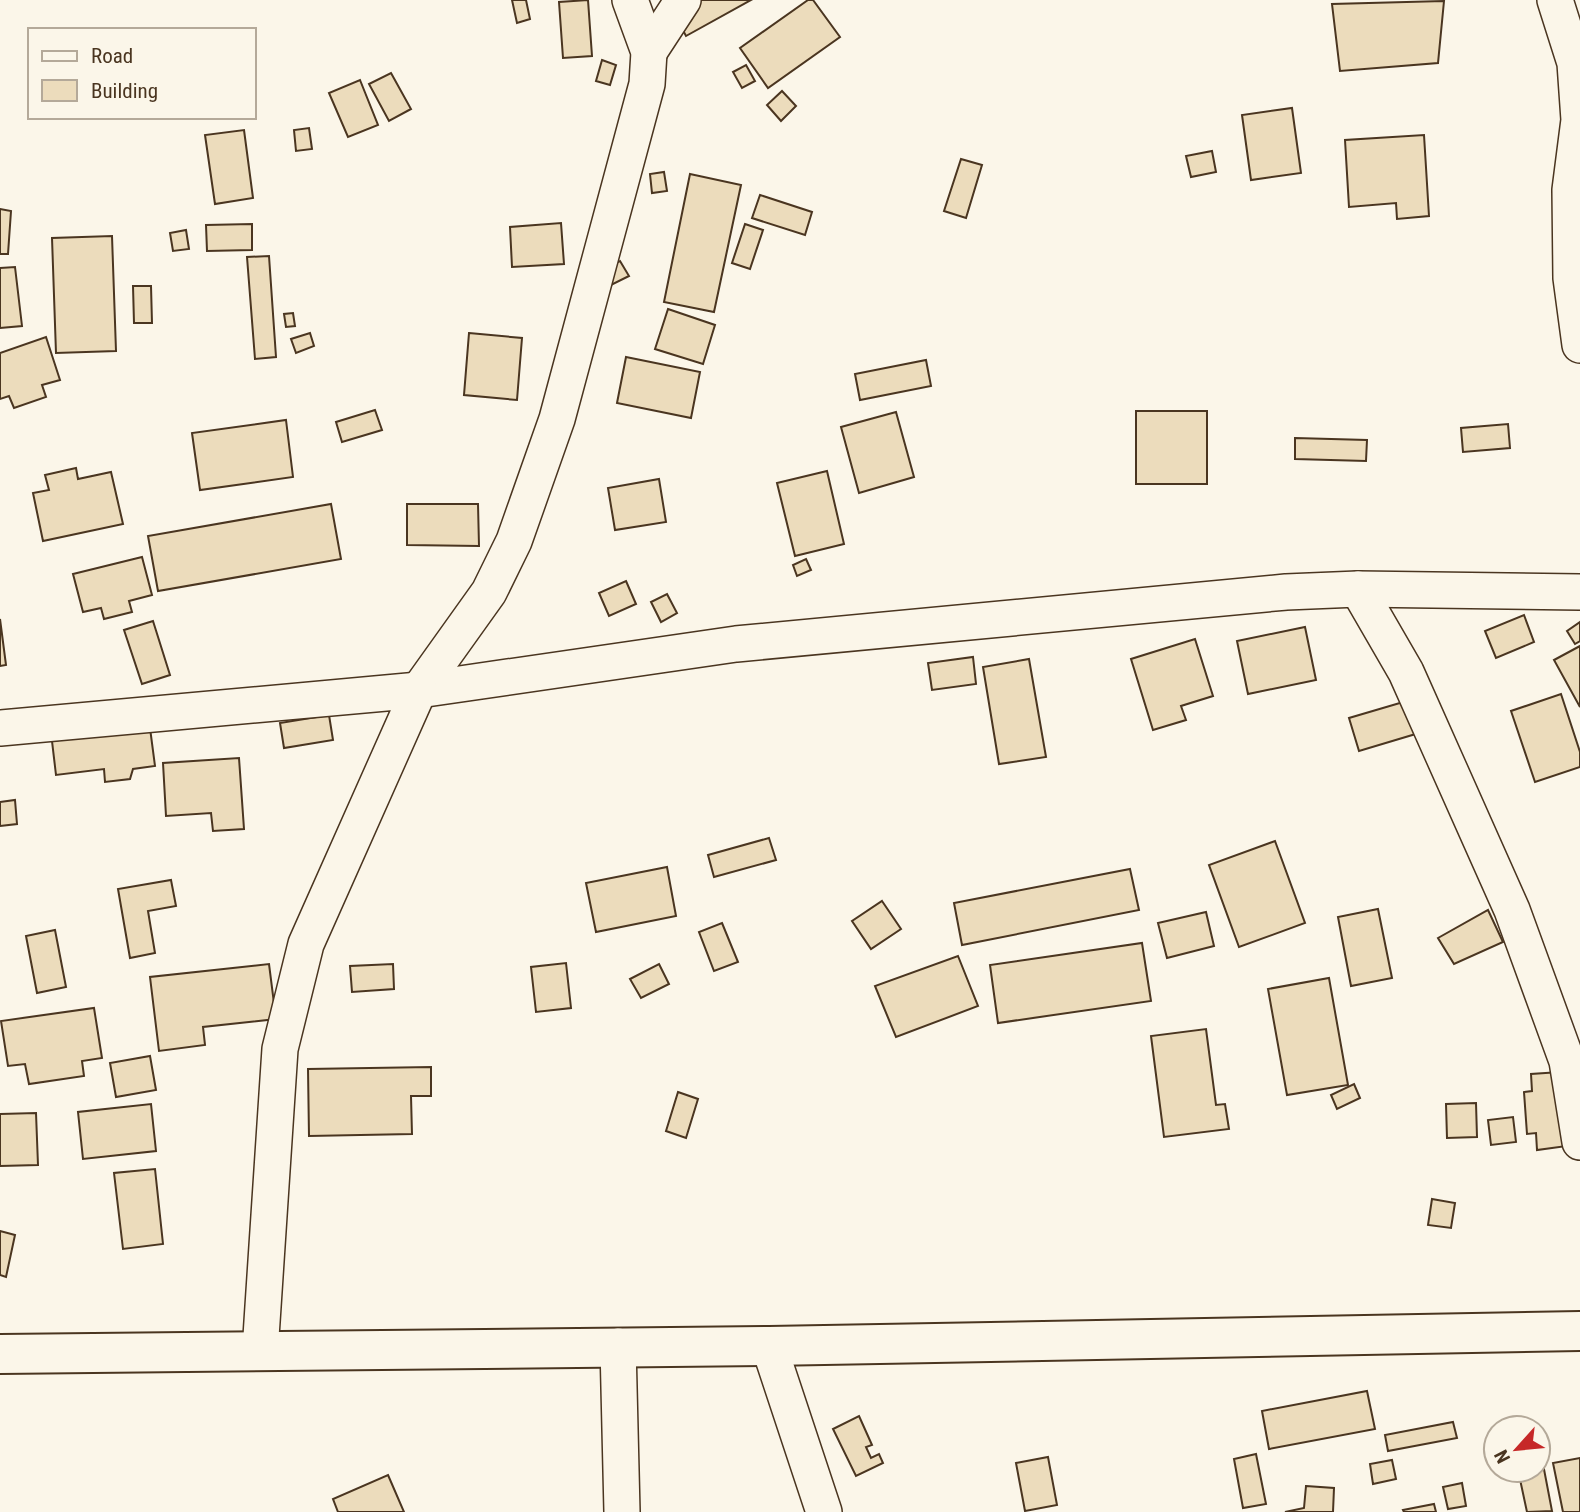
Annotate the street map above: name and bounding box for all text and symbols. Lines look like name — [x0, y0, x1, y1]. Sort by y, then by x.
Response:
legend — [28, 28, 256, 119]
text: Road — [91, 44, 133, 68]
text: Building — [91, 79, 158, 103]
north arrow — [1482, 1414, 1552, 1484]
text: N — [1489, 1446, 1515, 1467]

